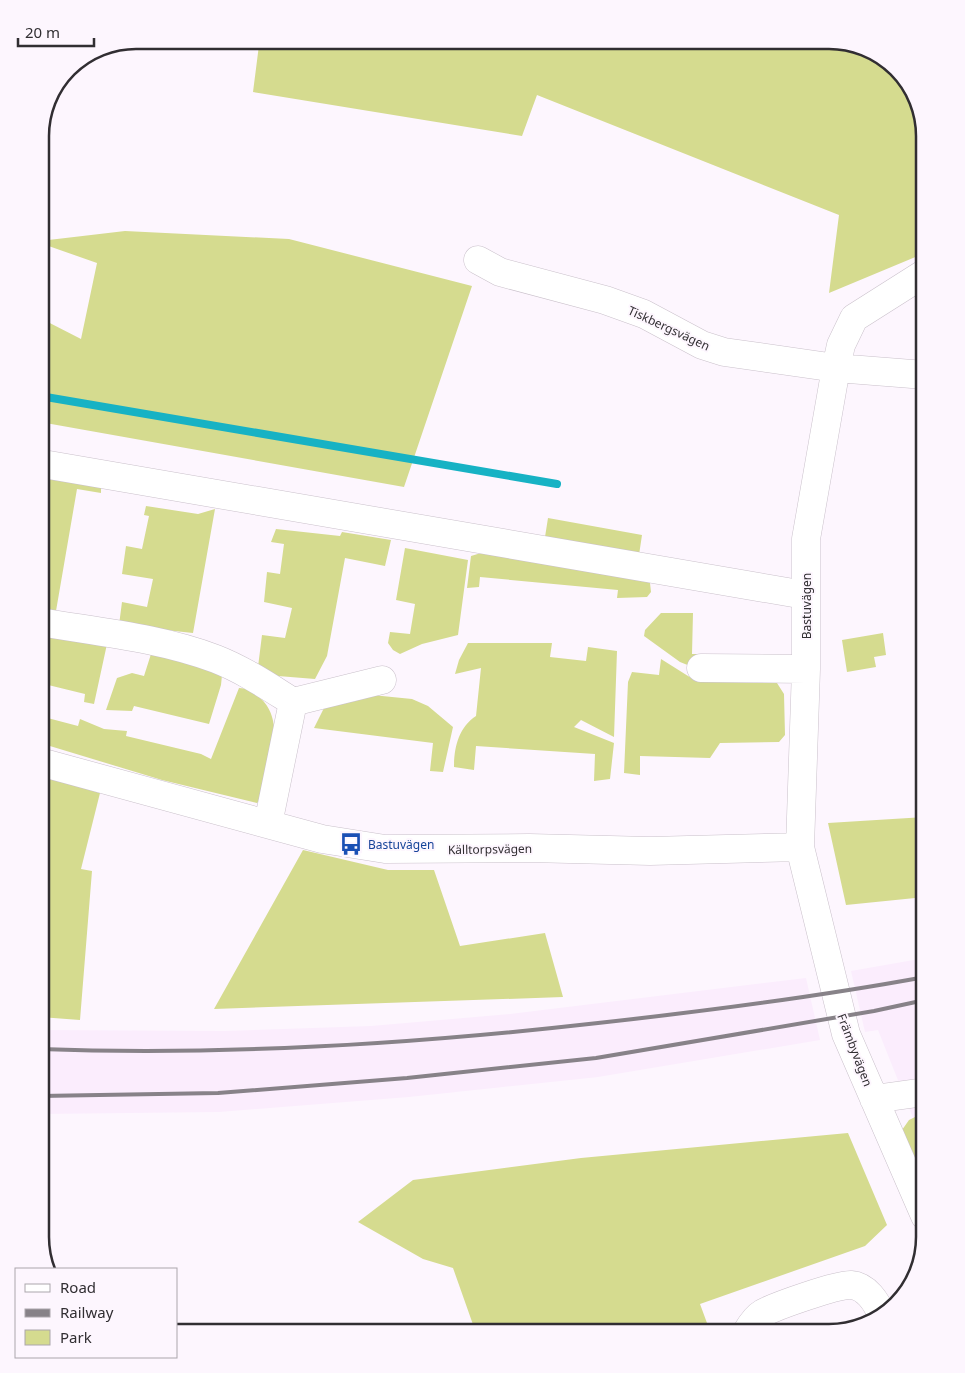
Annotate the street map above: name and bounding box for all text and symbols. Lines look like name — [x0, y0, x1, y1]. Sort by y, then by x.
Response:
scale bar — [18, 15, 94, 47]
text: 20 m — [25, 22, 60, 42]
street label: Tiskbergsvägen — [625, 302, 713, 354]
street label: Bastuvägen — [798, 573, 815, 639]
bus stop icon: Bastuvägen — [338, 831, 364, 857]
place label: Bastuvägen — [368, 836, 434, 853]
street label: Källtorpsvägen — [448, 840, 532, 858]
street label: Främbyvägen — [833, 1011, 877, 1089]
legend — [15, 1268, 178, 1358]
text: Road — [60, 1277, 96, 1297]
text: Railway — [60, 1302, 114, 1322]
text: Park — [60, 1327, 92, 1347]

